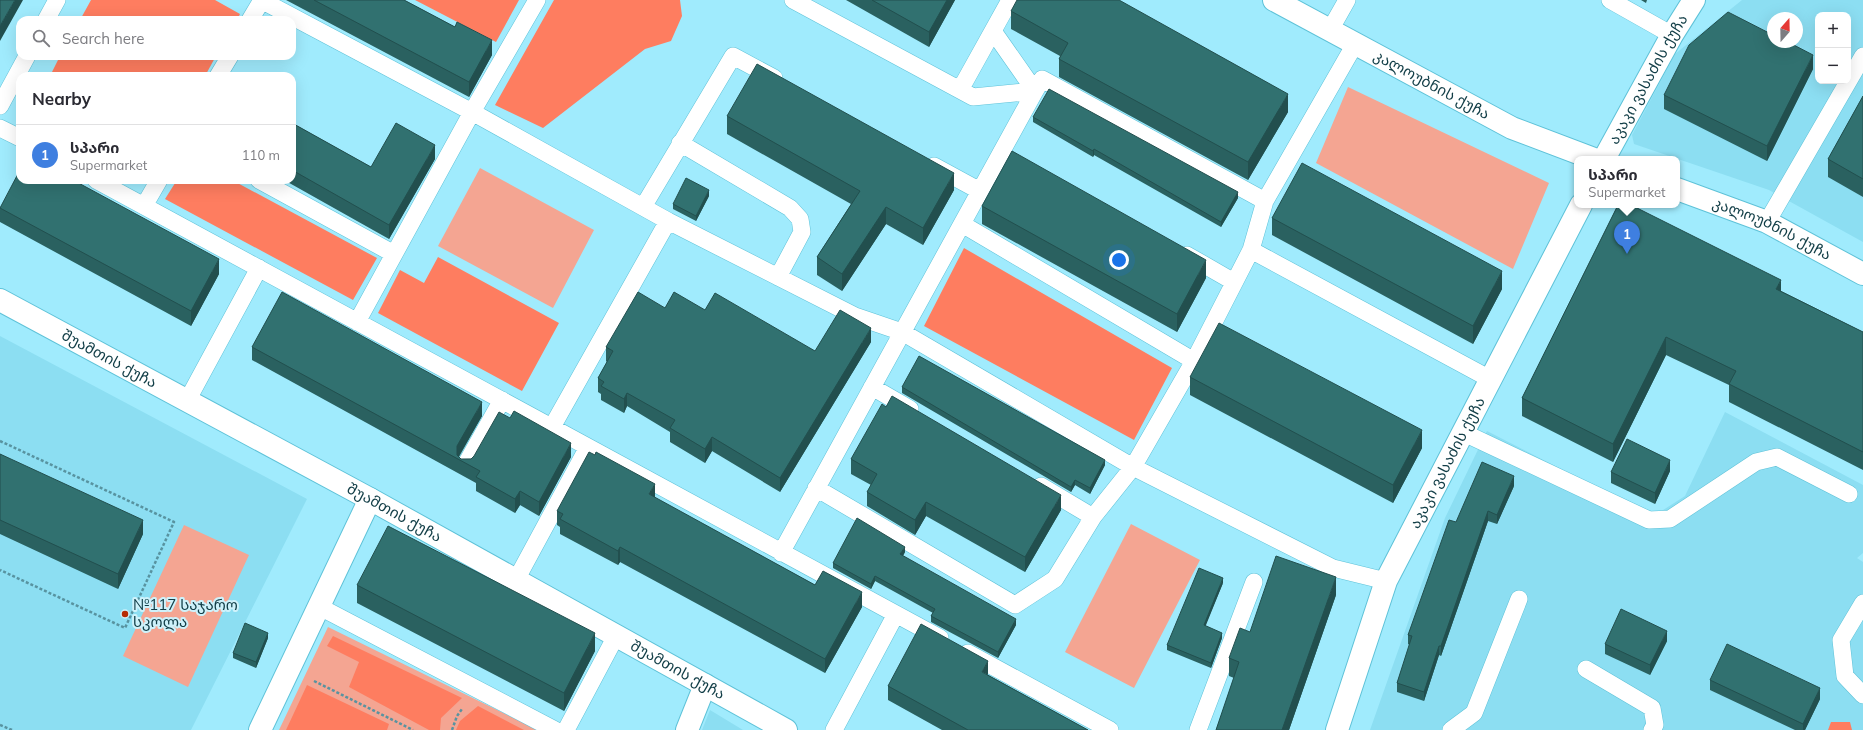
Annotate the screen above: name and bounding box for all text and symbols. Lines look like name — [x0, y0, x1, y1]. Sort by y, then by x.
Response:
street label: აკაკი ვასაძის ქუჩა — [1604, 11, 1692, 147]
north arrow — [1767, 12, 1803, 48]
map controls — [1815, 12, 1851, 84]
button: + — [1815, 12, 1851, 48]
search box — [16, 16, 296, 60]
icon: search — [30, 27, 52, 49]
text: Search here — [62, 29, 144, 48]
street label: კალოუბნის ქუჩა — [1371, 45, 1493, 123]
button: − — [1815, 48, 1851, 84]
text: Nearby — [32, 88, 91, 109]
text: სპარი — [70, 138, 119, 157]
text: 1 — [41, 147, 49, 163]
text: 110 m — [242, 147, 280, 163]
popup — [1574, 156, 1680, 208]
text: Supermarket — [70, 157, 147, 173]
text: სპარი — [1588, 165, 1638, 184]
text: Supermarket — [1588, 184, 1666, 200]
street label: კალოუბნის ქუჩა — [1710, 193, 1835, 264]
pin: 1 — [1614, 221, 1640, 254]
your location — [1109, 250, 1129, 270]
street label: შუამთის ქუჩა — [59, 325, 160, 392]
street label: აკაკი ვასაძის ქუჩა — [1405, 393, 1489, 532]
street label: შუამთის ქუჩა — [344, 478, 445, 546]
place label: №117 საჯარო სკოლა — [133, 595, 238, 631]
marker: №117 საჯარო სკოლა — [120, 609, 130, 619]
street label: შუამთის ქუჩა — [627, 636, 728, 703]

